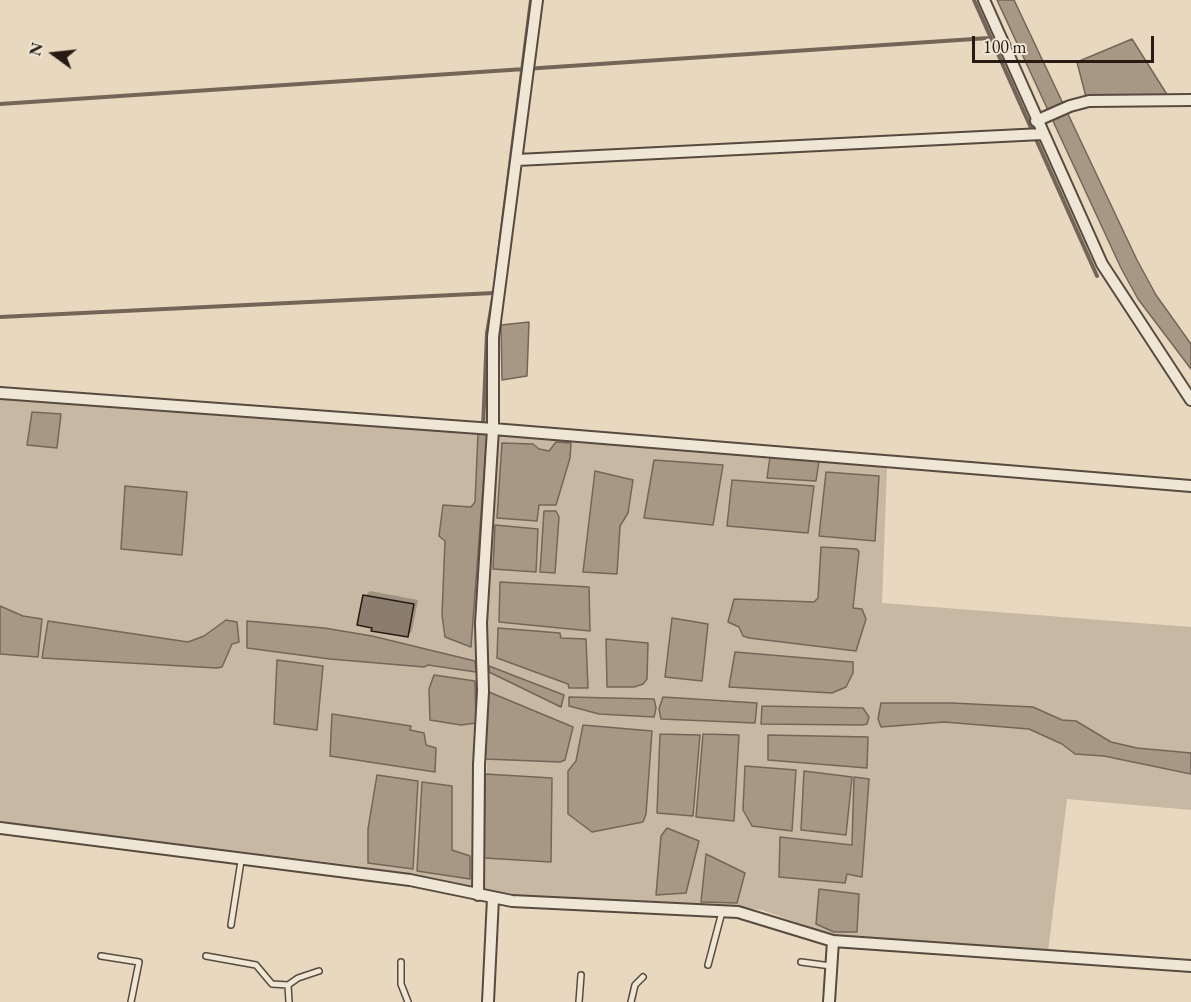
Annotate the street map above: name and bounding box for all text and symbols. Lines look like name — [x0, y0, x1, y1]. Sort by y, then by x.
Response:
north arrow — [24, 24, 84, 84]
scale bar — [975, 24, 1156, 62]
text: 100 m — [983, 35, 1027, 58]
text: N — [24, 40, 48, 58]

